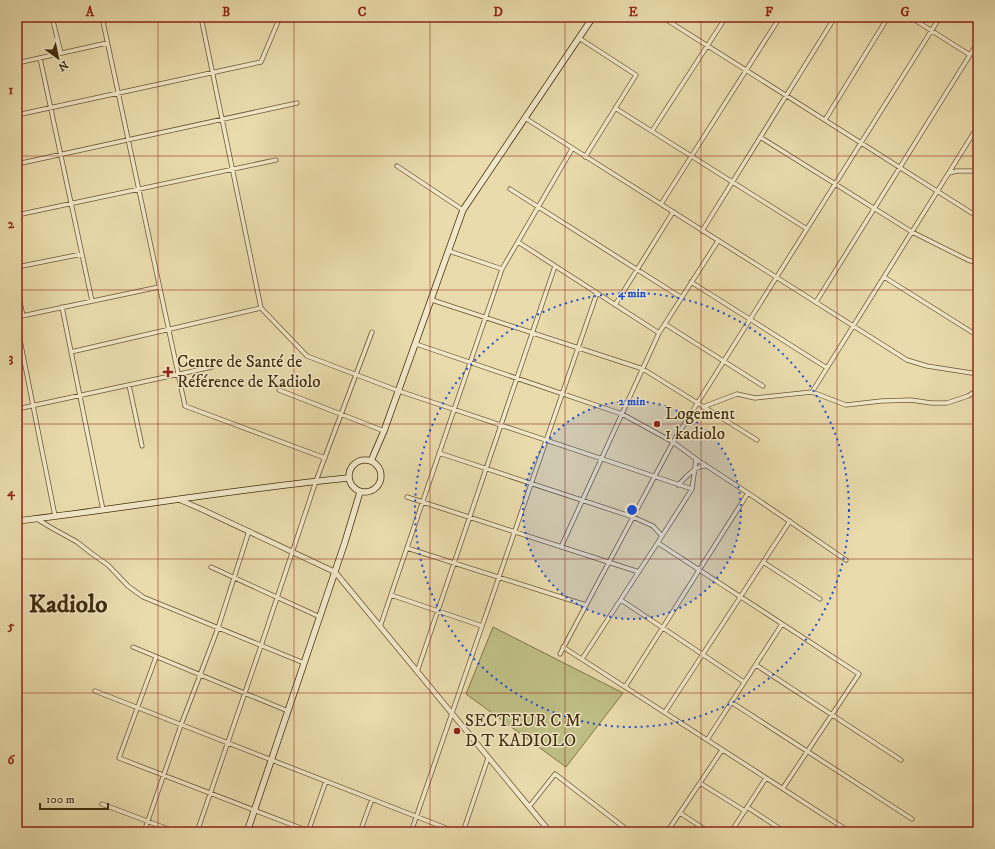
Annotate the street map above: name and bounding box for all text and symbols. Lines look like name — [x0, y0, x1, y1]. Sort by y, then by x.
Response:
text: A — [85, 4, 95, 20]
text: B — [222, 4, 230, 20]
text: C — [358, 4, 367, 20]
text: D — [493, 4, 503, 20]
text: E — [628, 4, 638, 20]
text: F — [765, 4, 774, 20]
text: G — [900, 4, 910, 20]
north arrow — [38, 38, 78, 78]
text: N — [55, 57, 71, 74]
text: 1 — [9, 82, 14, 98]
text: 2 — [8, 216, 15, 232]
text: 4 min — [617, 286, 647, 301]
text: 3 — [9, 350, 14, 366]
place label: Centre de Santé de Référence de Kadiolo — [177, 351, 321, 393]
marker: Centre de Santé de Référence de Kadiolo — [162, 366, 174, 378]
text: 2 min — [619, 394, 646, 409]
place label: Logement 1 kadiolo — [665, 403, 735, 445]
marker: Logement 1 kadiolo — [652, 419, 662, 429]
text: 4 — [6, 484, 15, 501]
centre of rings — [625, 503, 639, 517]
district label: Kadiolo — [29, 589, 107, 620]
text: 5 — [7, 618, 15, 634]
place label: SECTEUR C M D T KADIOLO — [465, 710, 581, 752]
marker: SECTEUR C M D T KADIOLO — [452, 726, 462, 736]
text: 6 — [8, 752, 16, 768]
scale bar — [40, 785, 108, 811]
text: 100 m — [46, 792, 75, 807]

